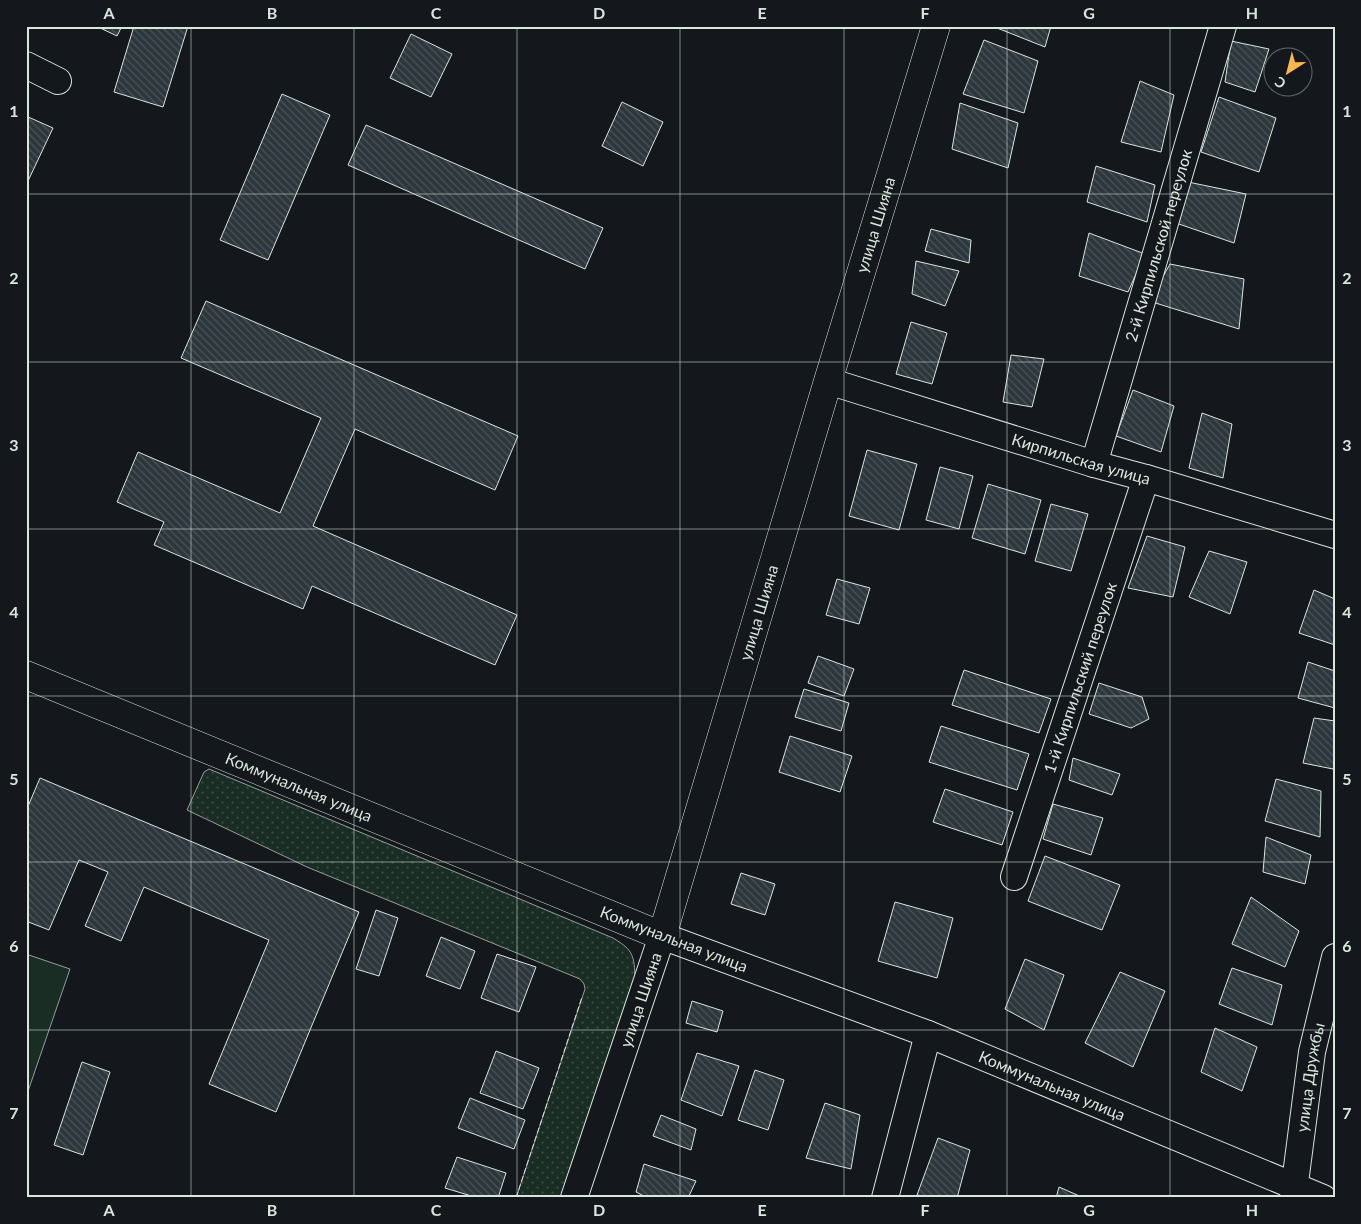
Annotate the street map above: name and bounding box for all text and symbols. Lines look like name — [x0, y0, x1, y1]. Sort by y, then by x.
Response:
text: A — [102, 3, 115, 22]
text: B — [267, 3, 277, 22]
text: C — [431, 3, 442, 22]
text: D — [593, 3, 605, 22]
text: E — [757, 3, 767, 22]
text: F — [920, 3, 930, 22]
text: G — [1083, 3, 1095, 22]
text: H — [1246, 3, 1258, 22]
north arrow — [1264, 48, 1314, 98]
text: С — [1271, 73, 1289, 93]
text: 1 — [9, 101, 19, 120]
text: 1 — [1342, 101, 1352, 120]
street label: 2-й Кирпильской переулок — [1121, 146, 1195, 344]
street label: улица Шияна — [852, 175, 899, 275]
text: 2 — [9, 268, 19, 287]
text: 2 — [1342, 268, 1352, 287]
street label: Кирпильская улица — [1010, 429, 1153, 488]
text: 3 — [9, 435, 19, 454]
text: 3 — [1342, 435, 1352, 454]
street label: улица Шияна — [735, 562, 782, 663]
street label: 1-й Кирпильский переулок — [1039, 579, 1120, 775]
text: 4 — [9, 602, 19, 621]
text: 4 — [1342, 602, 1352, 621]
street label: Коммунальная улица — [223, 748, 375, 825]
text: 5 — [9, 769, 19, 788]
text: 5 — [1342, 769, 1352, 788]
street label: Коммунальная улица — [598, 902, 751, 975]
text: 6 — [9, 936, 19, 955]
text: 6 — [1342, 936, 1352, 955]
street label: улица Шияна — [615, 950, 665, 1050]
street label: улица Дружбы — [1292, 1020, 1328, 1133]
street label: Коммунальная улица — [976, 1046, 1128, 1124]
text: 7 — [9, 1103, 19, 1122]
text: 7 — [1342, 1103, 1352, 1122]
text: A — [102, 1200, 115, 1219]
text: B — [267, 1200, 277, 1219]
text: C — [431, 1200, 442, 1219]
text: D — [593, 1200, 605, 1219]
text: E — [757, 1200, 767, 1219]
text: F — [920, 1200, 930, 1219]
text: G — [1083, 1200, 1095, 1219]
text: H — [1246, 1200, 1258, 1219]

